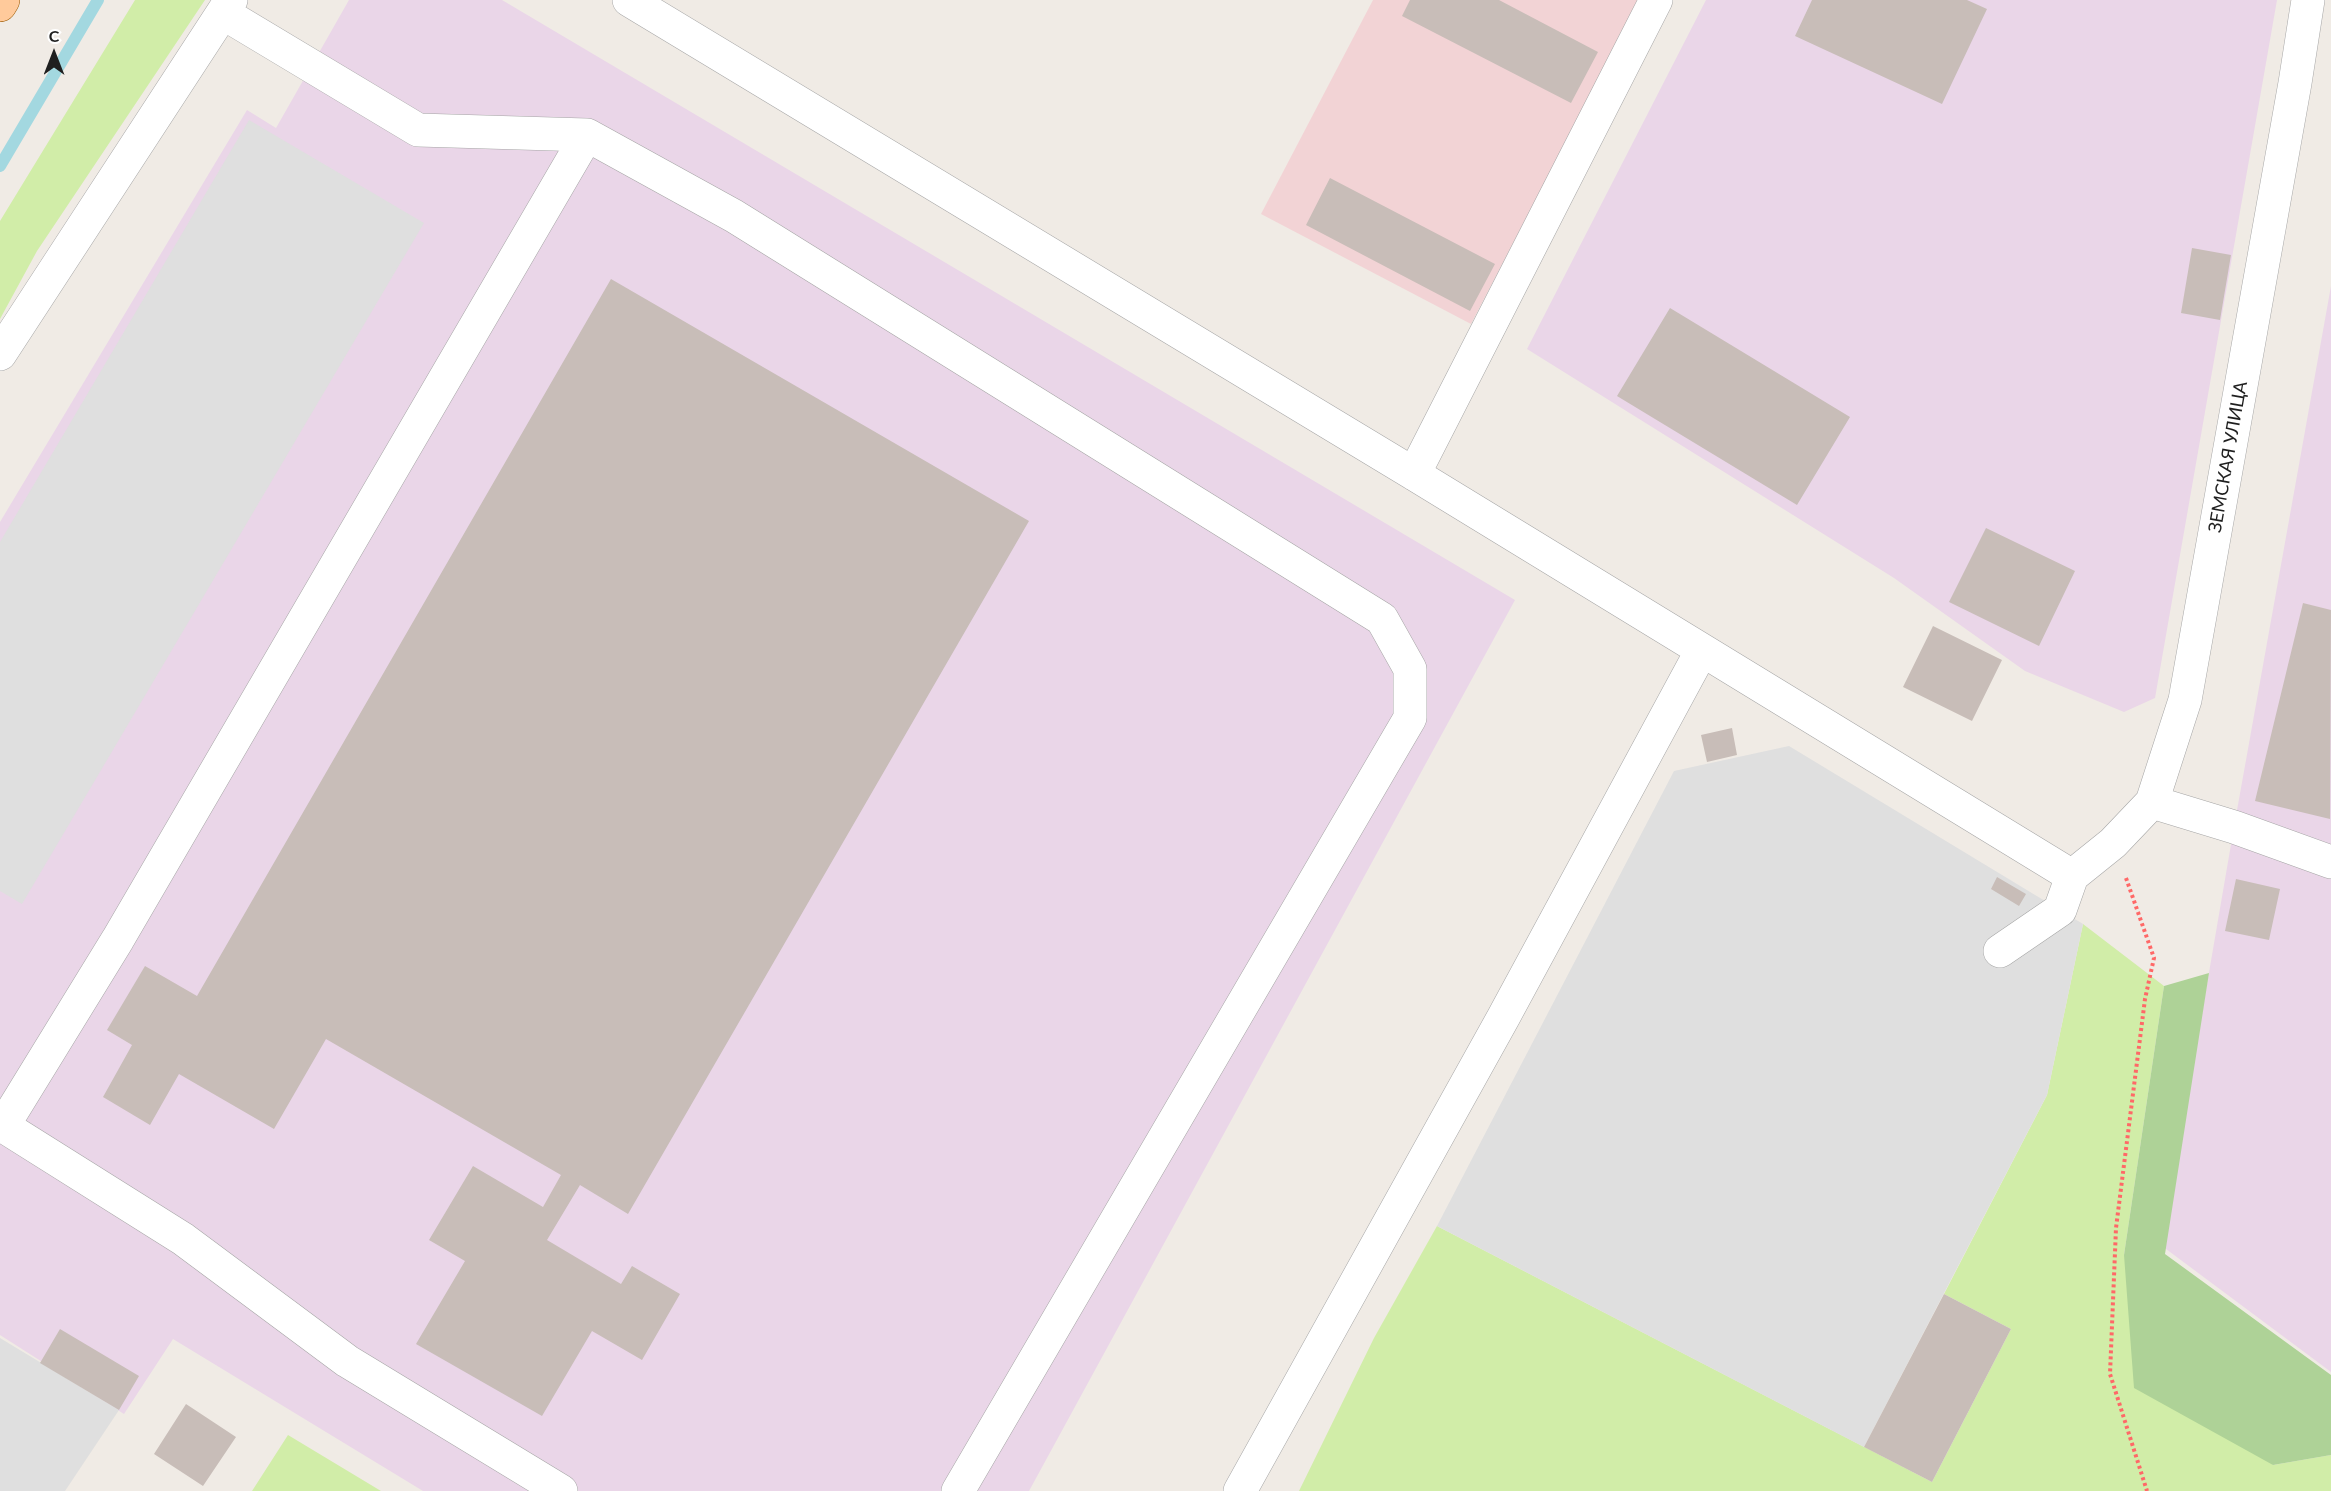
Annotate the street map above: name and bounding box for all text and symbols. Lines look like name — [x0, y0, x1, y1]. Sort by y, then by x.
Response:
north arrow — [24, 24, 84, 84]
text: С — [49, 26, 59, 45]
street label: ЗЕМСКАЯ УЛИЦА — [2204, 380, 2252, 534]

